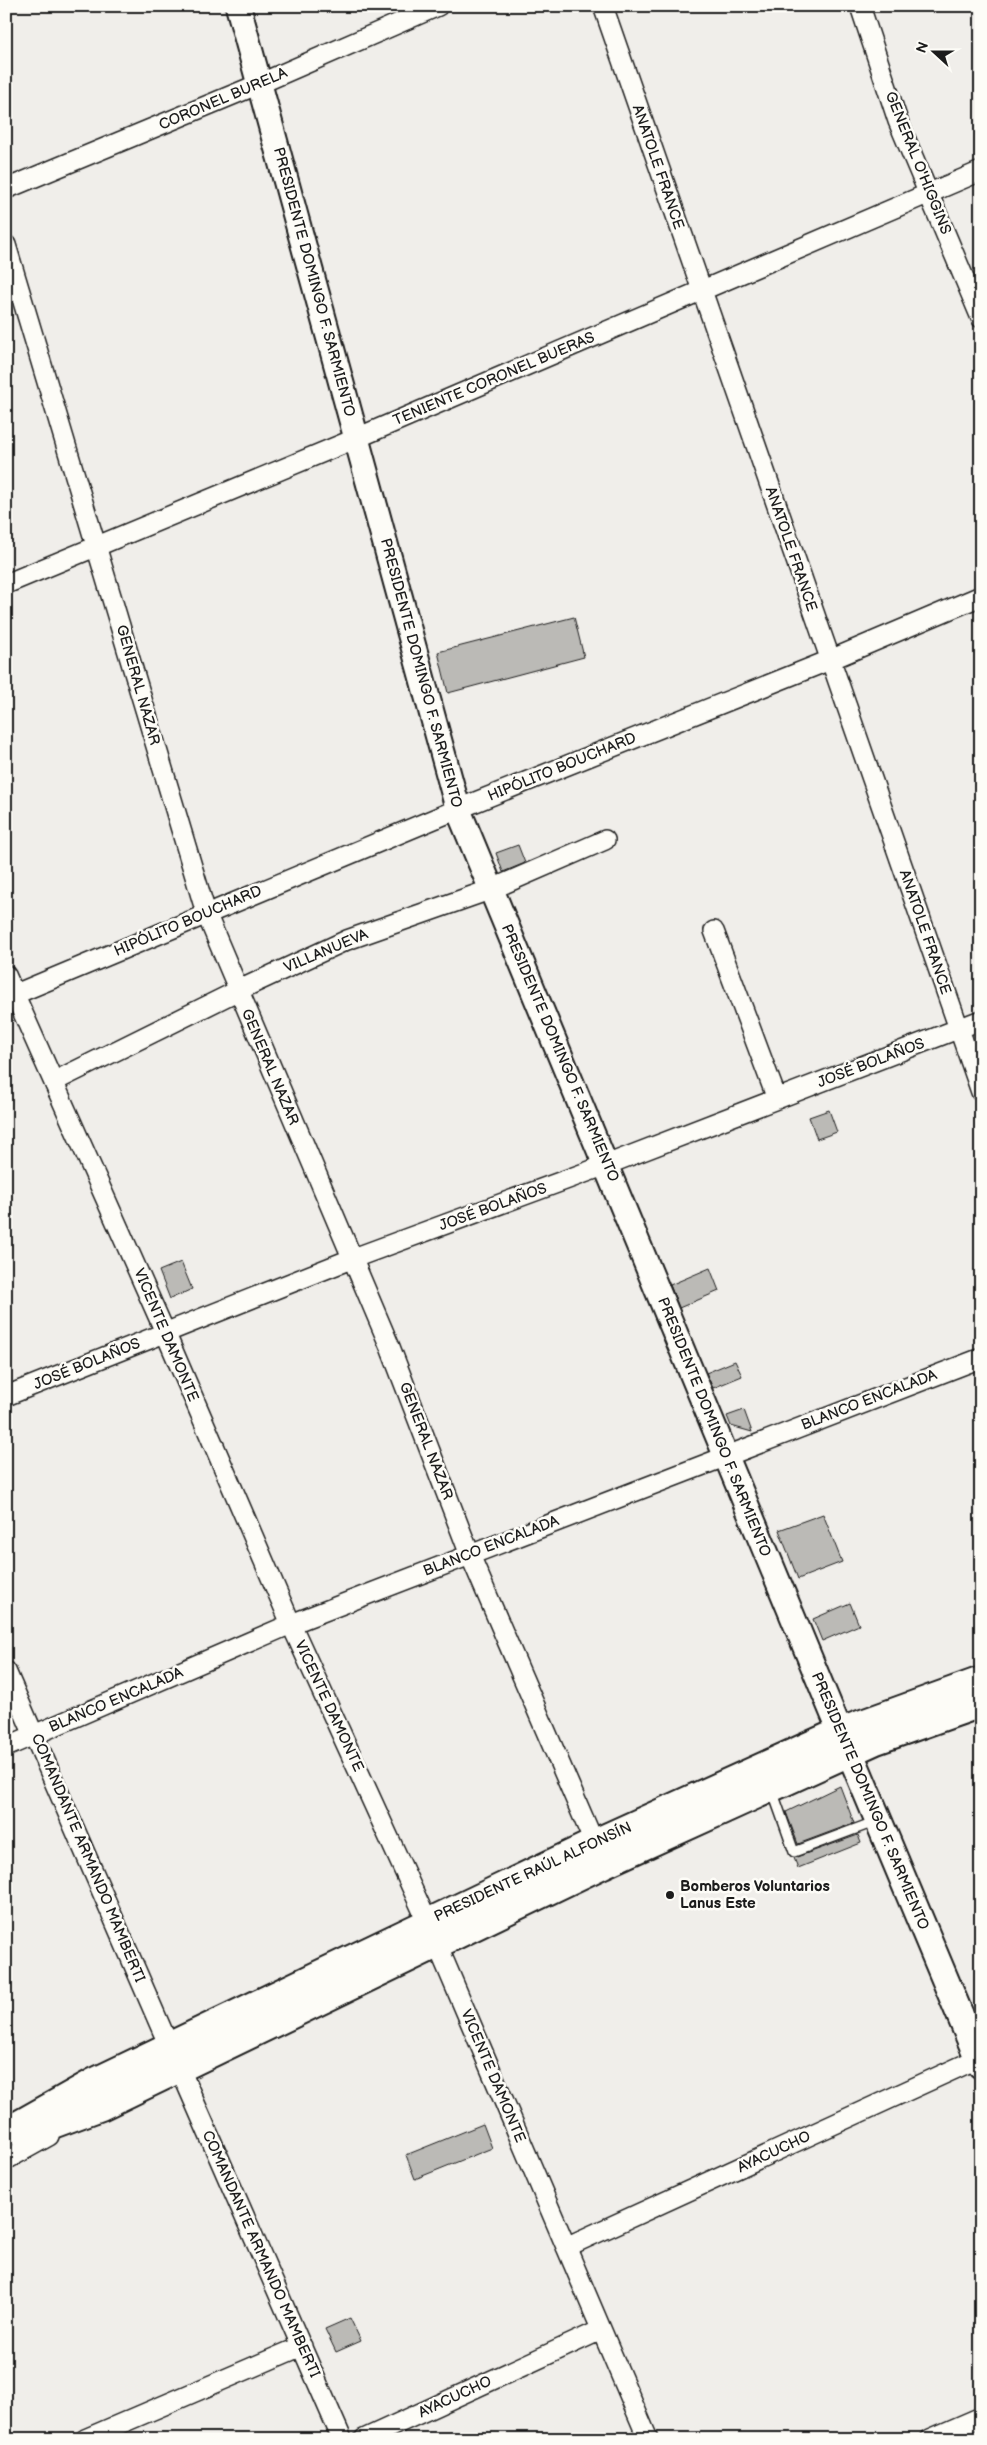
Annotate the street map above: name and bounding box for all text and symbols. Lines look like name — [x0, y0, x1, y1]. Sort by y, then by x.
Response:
north arrow — [910, 28, 960, 78]
text: N — [913, 40, 932, 55]
street label: CORONEL BURELA — [156, 63, 291, 135]
street label: GENERAL O'HIGGINS — [881, 89, 955, 237]
street label: ANATOLE FRANCE — [628, 102, 688, 232]
street label: PRESIDENTE DOMINGO F. SARMIENTO — [269, 145, 359, 419]
street label: TENIENTE CORONEL BUERAS — [390, 328, 598, 430]
street label: ANATOLE FRANCE — [761, 484, 821, 614]
street label: PRESIDENTE DOMINGO F. SARMIENTO — [376, 536, 466, 810]
street label: GENERAL NAZAR — [112, 623, 164, 748]
street label: HIPÓLITO BOUCHARD — [485, 728, 639, 806]
street label: ANATOLE FRANCE — [895, 867, 955, 997]
street label: HIPÓLITO BOUCHARD — [111, 881, 265, 961]
street label: PRESIDENTE DOMINGO F. SARMIENTO — [497, 921, 623, 1185]
street label: VILLANUEVA — [281, 924, 372, 977]
street label: GENERAL NAZAR — [237, 1006, 303, 1128]
street label: JOSÉ BOLAÑOS — [815, 1034, 927, 1092]
street label: JOSÉ BOLAÑOS — [436, 1179, 550, 1235]
street label: VICENTE DAMONTE — [129, 1266, 203, 1405]
street label: PRESIDENTE DOMINGO F. SARMIENTO — [653, 1294, 775, 1560]
street label: JOSÉ BOLAÑOS — [31, 1334, 143, 1394]
street label: BLANCO ENCALADA — [798, 1365, 940, 1435]
street label: GENERAL NAZAR — [395, 1380, 457, 1503]
street label: BLANCO ENCALADA — [420, 1511, 562, 1581]
street label: VICENTE DAMONTE — [290, 1637, 368, 1775]
street label: BLANCO ENCALADA — [46, 1663, 187, 1737]
street label: PRESIDENTE DOMINGO F. SARMIENTO — [807, 1669, 933, 1933]
street label: COMANDANTE ARMANDO MAMBERTI — [27, 1731, 149, 1986]
street label: PRESIDENTE RAÚL ALFONSÍN — [431, 1818, 635, 1926]
place label: Bomberos Voluntarios Lanus Este — [680, 1877, 830, 1913]
marker: Bomberos Voluntarios Lanus Este — [664, 1889, 676, 1901]
street label: VICENTE DAMONTE — [456, 2007, 530, 2146]
street label: AYACUCHO — [734, 2127, 814, 2177]
street label: COMANDANTE ARMANDO MAMBERTI — [198, 2128, 324, 2381]
street label: AYACUCHO — [415, 2372, 495, 2422]

